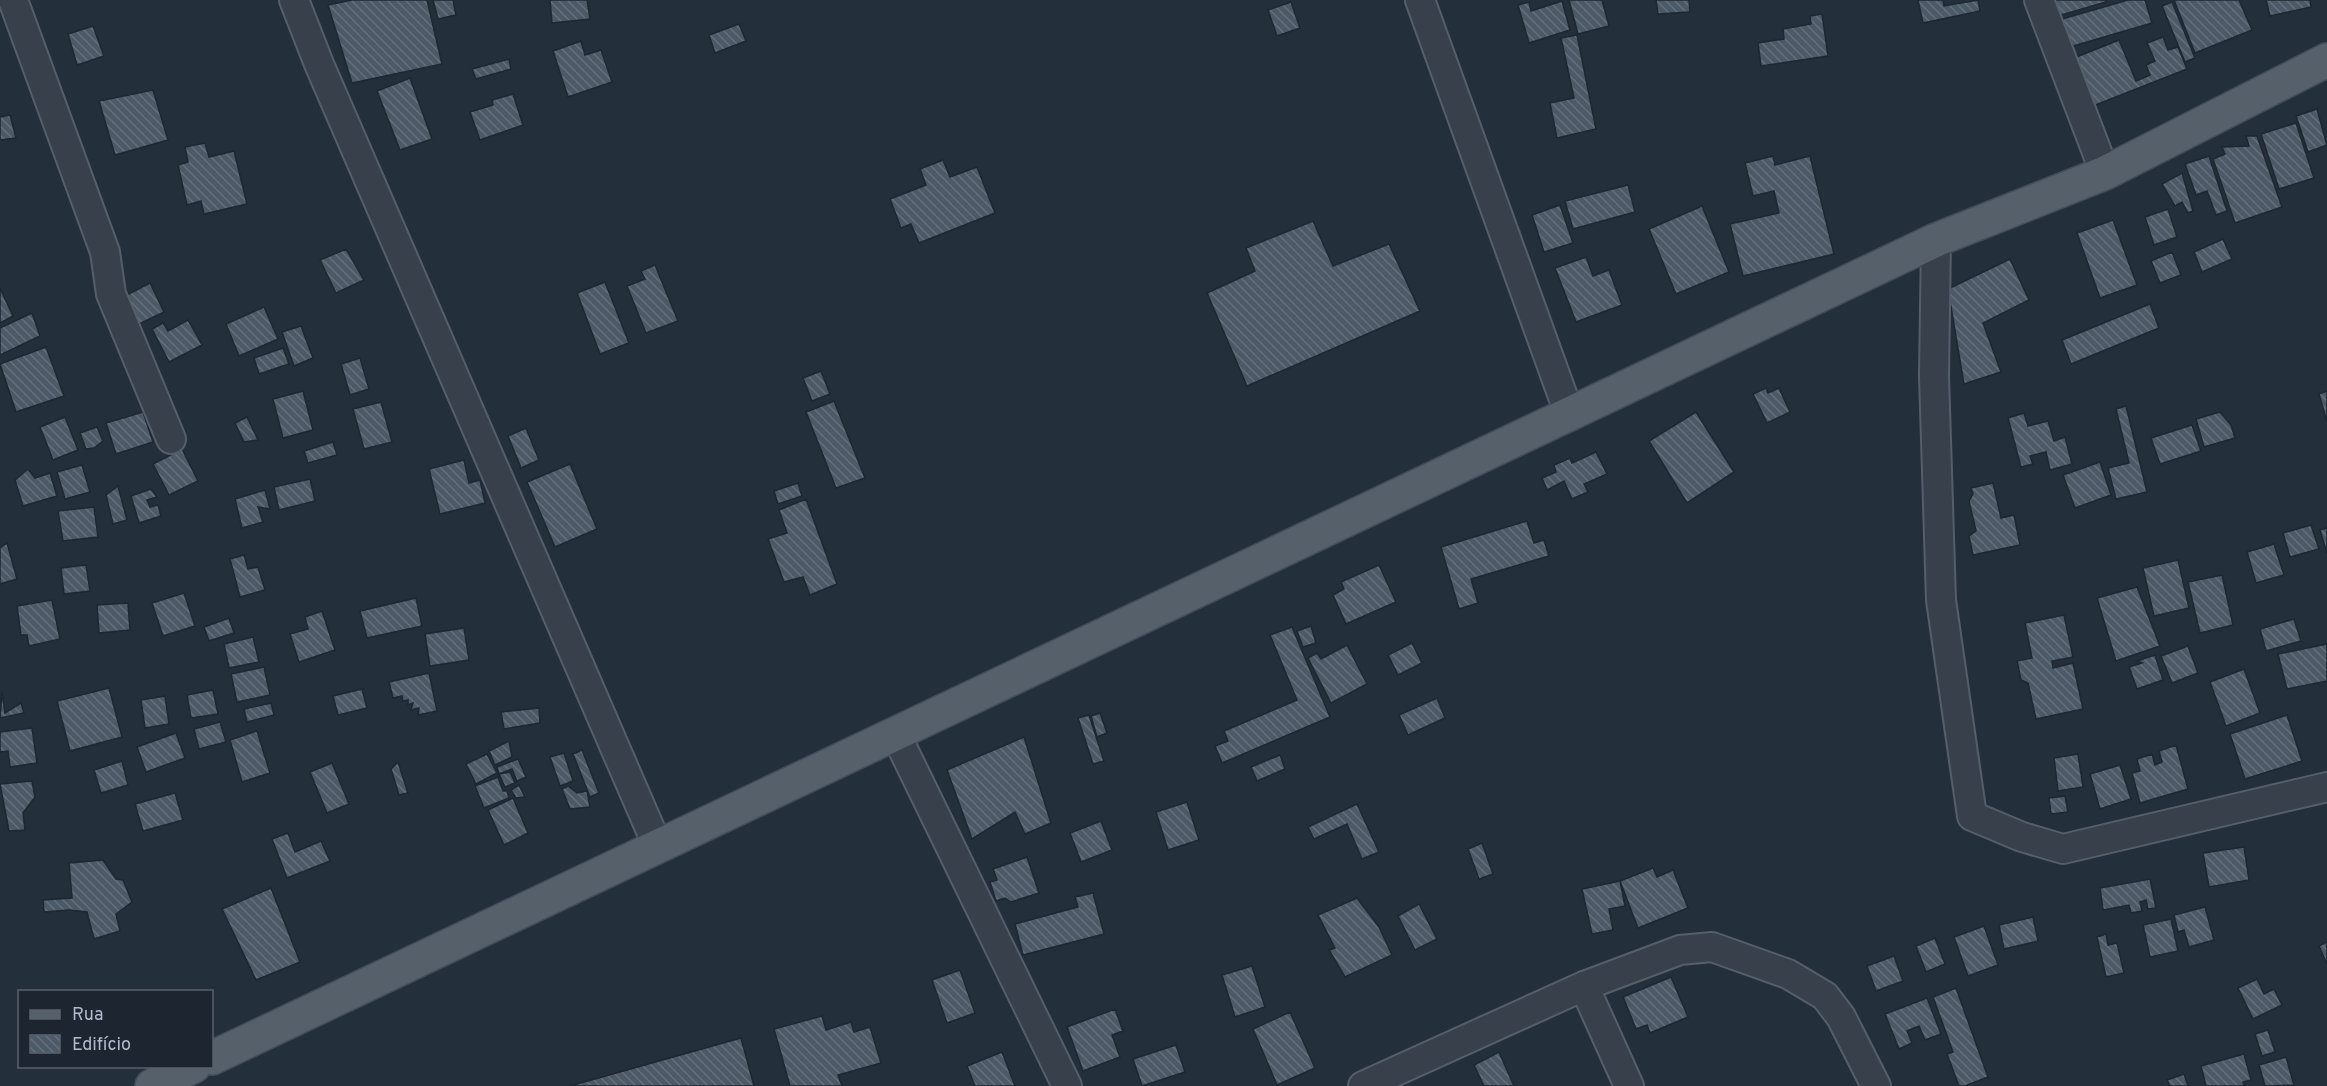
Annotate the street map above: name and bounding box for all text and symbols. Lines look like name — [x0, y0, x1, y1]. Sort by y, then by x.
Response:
legend — [18, 990, 213, 1068]
text: Rua — [72, 1004, 103, 1027]
text: Edifício — [72, 1034, 131, 1057]

